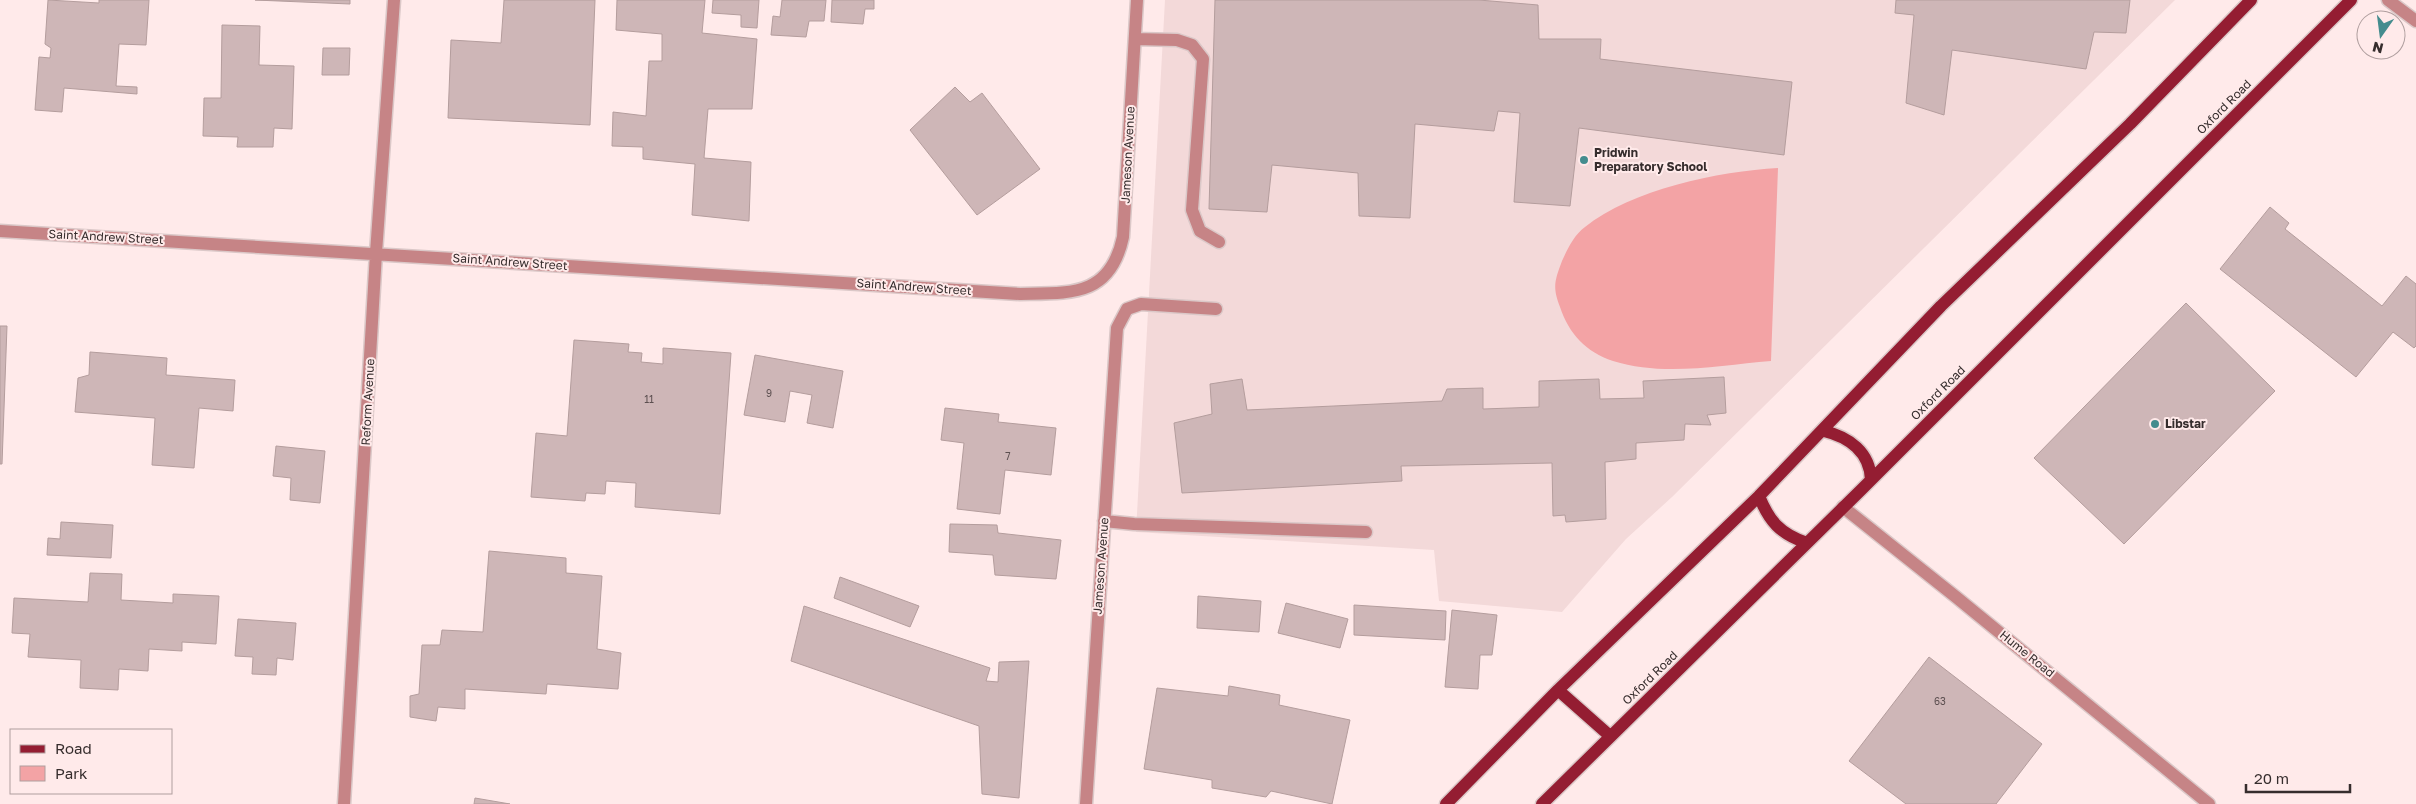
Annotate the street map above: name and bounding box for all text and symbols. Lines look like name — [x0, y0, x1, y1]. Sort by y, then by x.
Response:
north arrow — [2356, 10, 2406, 60]
text: N — [2371, 39, 2385, 58]
street label: Oxford Road — [2193, 76, 2254, 137]
street label: Jameson Avenue — [1117, 106, 1138, 204]
place label: Pridwin Preparatory School — [1594, 145, 1707, 174]
marker: Pridwin Preparatory School — [1578, 154, 1590, 166]
street label: Saint Andrew Street — [48, 226, 164, 247]
street label: Saint Andrew Street — [452, 250, 568, 273]
street label: Saint Andrew Street — [856, 275, 972, 298]
street label: Reform Avenue — [358, 358, 377, 446]
street label: Oxford Road — [1907, 362, 1968, 423]
house number: 9 — [766, 387, 772, 399]
house number: 11 — [644, 393, 654, 405]
place label: Libstar — [2165, 416, 2206, 431]
marker: Libstar — [2149, 418, 2161, 430]
house number: 7 — [1005, 450, 1011, 462]
street label: Jameson Avenue — [1090, 517, 1111, 615]
street label: Hume Road — [1997, 627, 2058, 680]
street label: Oxford Road — [1619, 648, 1680, 708]
house number: 63 — [1934, 695, 1946, 707]
legend — [10, 729, 172, 794]
text: Road — [55, 739, 92, 757]
scale bar — [2246, 762, 2350, 794]
text: Park — [55, 764, 88, 782]
text: 20 m — [2254, 769, 2289, 787]

